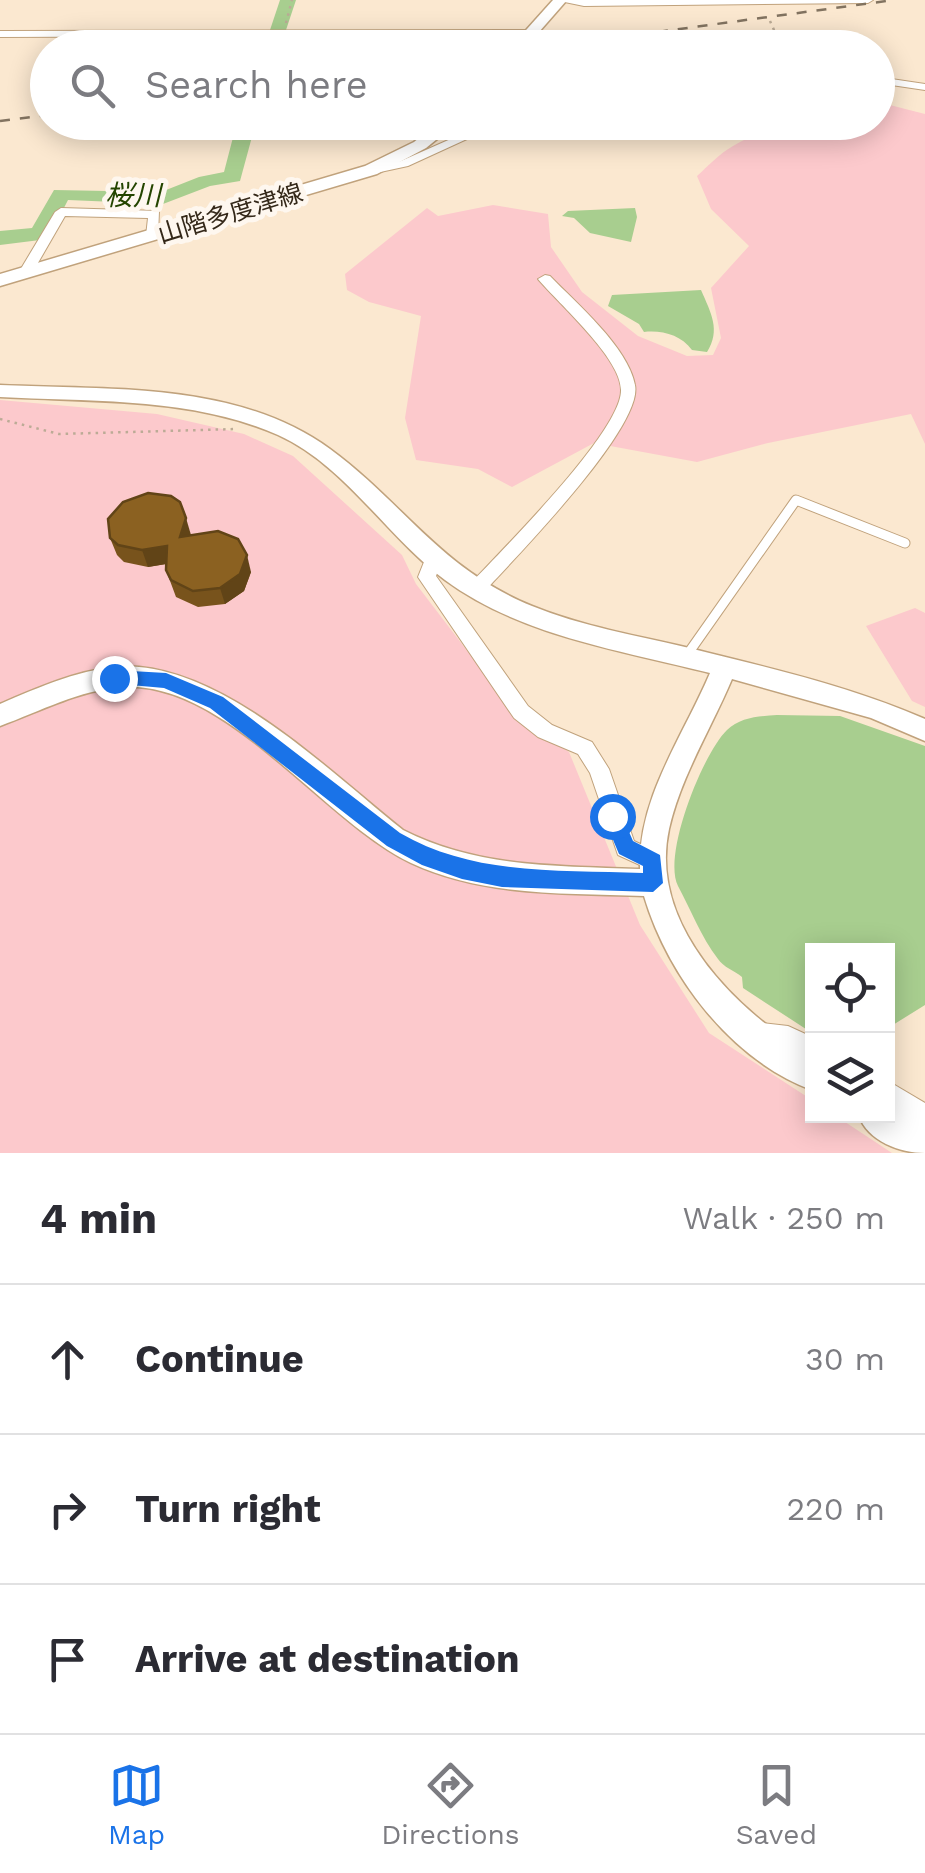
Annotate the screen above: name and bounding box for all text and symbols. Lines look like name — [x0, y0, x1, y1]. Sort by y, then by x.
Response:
search box — [30, 30, 895, 140]
icon: search — [65, 58, 120, 113]
text: Search here — [145, 63, 368, 107]
street label: 山階多度津線 — [154, 178, 306, 249]
water label: 桜川 — [105, 179, 164, 212]
route end — [92, 656, 138, 702]
route start — [590, 794, 636, 840]
map controls — [805, 943, 895, 1123]
button: locate — [805, 943, 895, 1033]
button: layers — [805, 1033, 895, 1123]
text: 4 min — [40, 1194, 157, 1243]
text: Walk · 250 m — [683, 1199, 885, 1237]
icon: ahead — [40, 1332, 95, 1387]
text: Continue — [135, 1337, 304, 1381]
text: 30 m — [805, 1340, 885, 1378]
icon: right — [40, 1482, 95, 1537]
text: Turn right — [135, 1487, 321, 1531]
text: 220 m — [786, 1490, 885, 1528]
icon: arrive — [40, 1632, 95, 1687]
text: Arrive at destination — [135, 1637, 520, 1681]
tab: Map — [108, 1758, 165, 1851]
tab: Directions — [381, 1758, 520, 1851]
tab: Saved — [736, 1758, 817, 1851]

